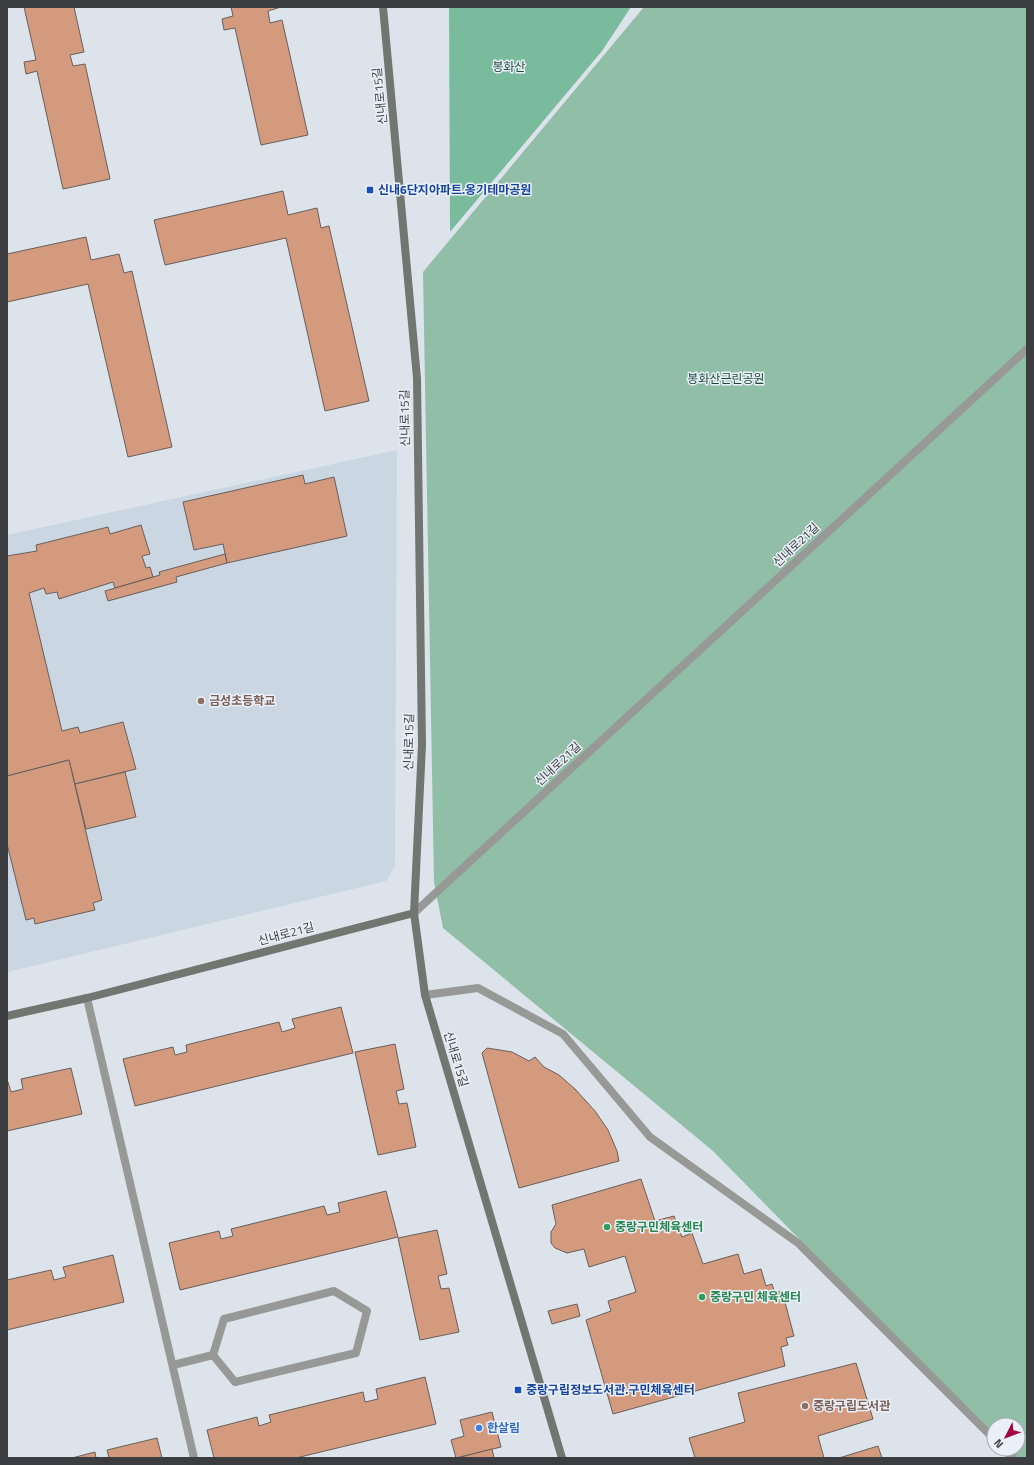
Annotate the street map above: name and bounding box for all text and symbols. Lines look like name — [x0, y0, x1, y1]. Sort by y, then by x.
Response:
park label: 봉화산 — [492, 57, 526, 76]
street label: 신내로15길 — [367, 66, 392, 126]
place label: 신내6단지아파트.옹기테마공원 — [378, 180, 531, 199]
marker: 신내6단지아파트.옹기테마공원 — [365, 185, 375, 195]
park label: 봉화산근린공원 — [687, 369, 765, 388]
street label: 신내로15길 — [394, 389, 415, 447]
street label: 신내로21길 — [768, 518, 823, 571]
place label: 금성초등학교 — [209, 691, 275, 710]
marker: 금성초등학교 — [196, 696, 206, 706]
street label: 신내로15길 — [398, 713, 419, 771]
street label: 신내로21길 — [530, 737, 585, 790]
street label: 신내로21길 — [256, 917, 316, 950]
street label: 신내로15길 — [439, 1029, 474, 1089]
place label: 중랑구민체육센터 — [615, 1217, 703, 1236]
marker: 중랑구민체육센터 — [602, 1222, 612, 1232]
place label: 중랑구민 체육센터 — [710, 1287, 801, 1306]
marker: 중랑구민 체육센터 — [697, 1292, 707, 1302]
place label: 중랑구립정보도서관.구민체육센터 — [526, 1380, 695, 1399]
marker: 중랑구립정보도서관.구민체육센터 — [513, 1385, 523, 1395]
place label: 중랑구립도서관 — [813, 1396, 890, 1415]
marker: 중랑구립도서관 — [800, 1401, 810, 1411]
north arrow — [986, 1417, 1026, 1457]
place label: 한살림 — [487, 1418, 520, 1437]
marker: 한살림 — [474, 1423, 484, 1433]
text: N — [990, 1436, 1007, 1452]

